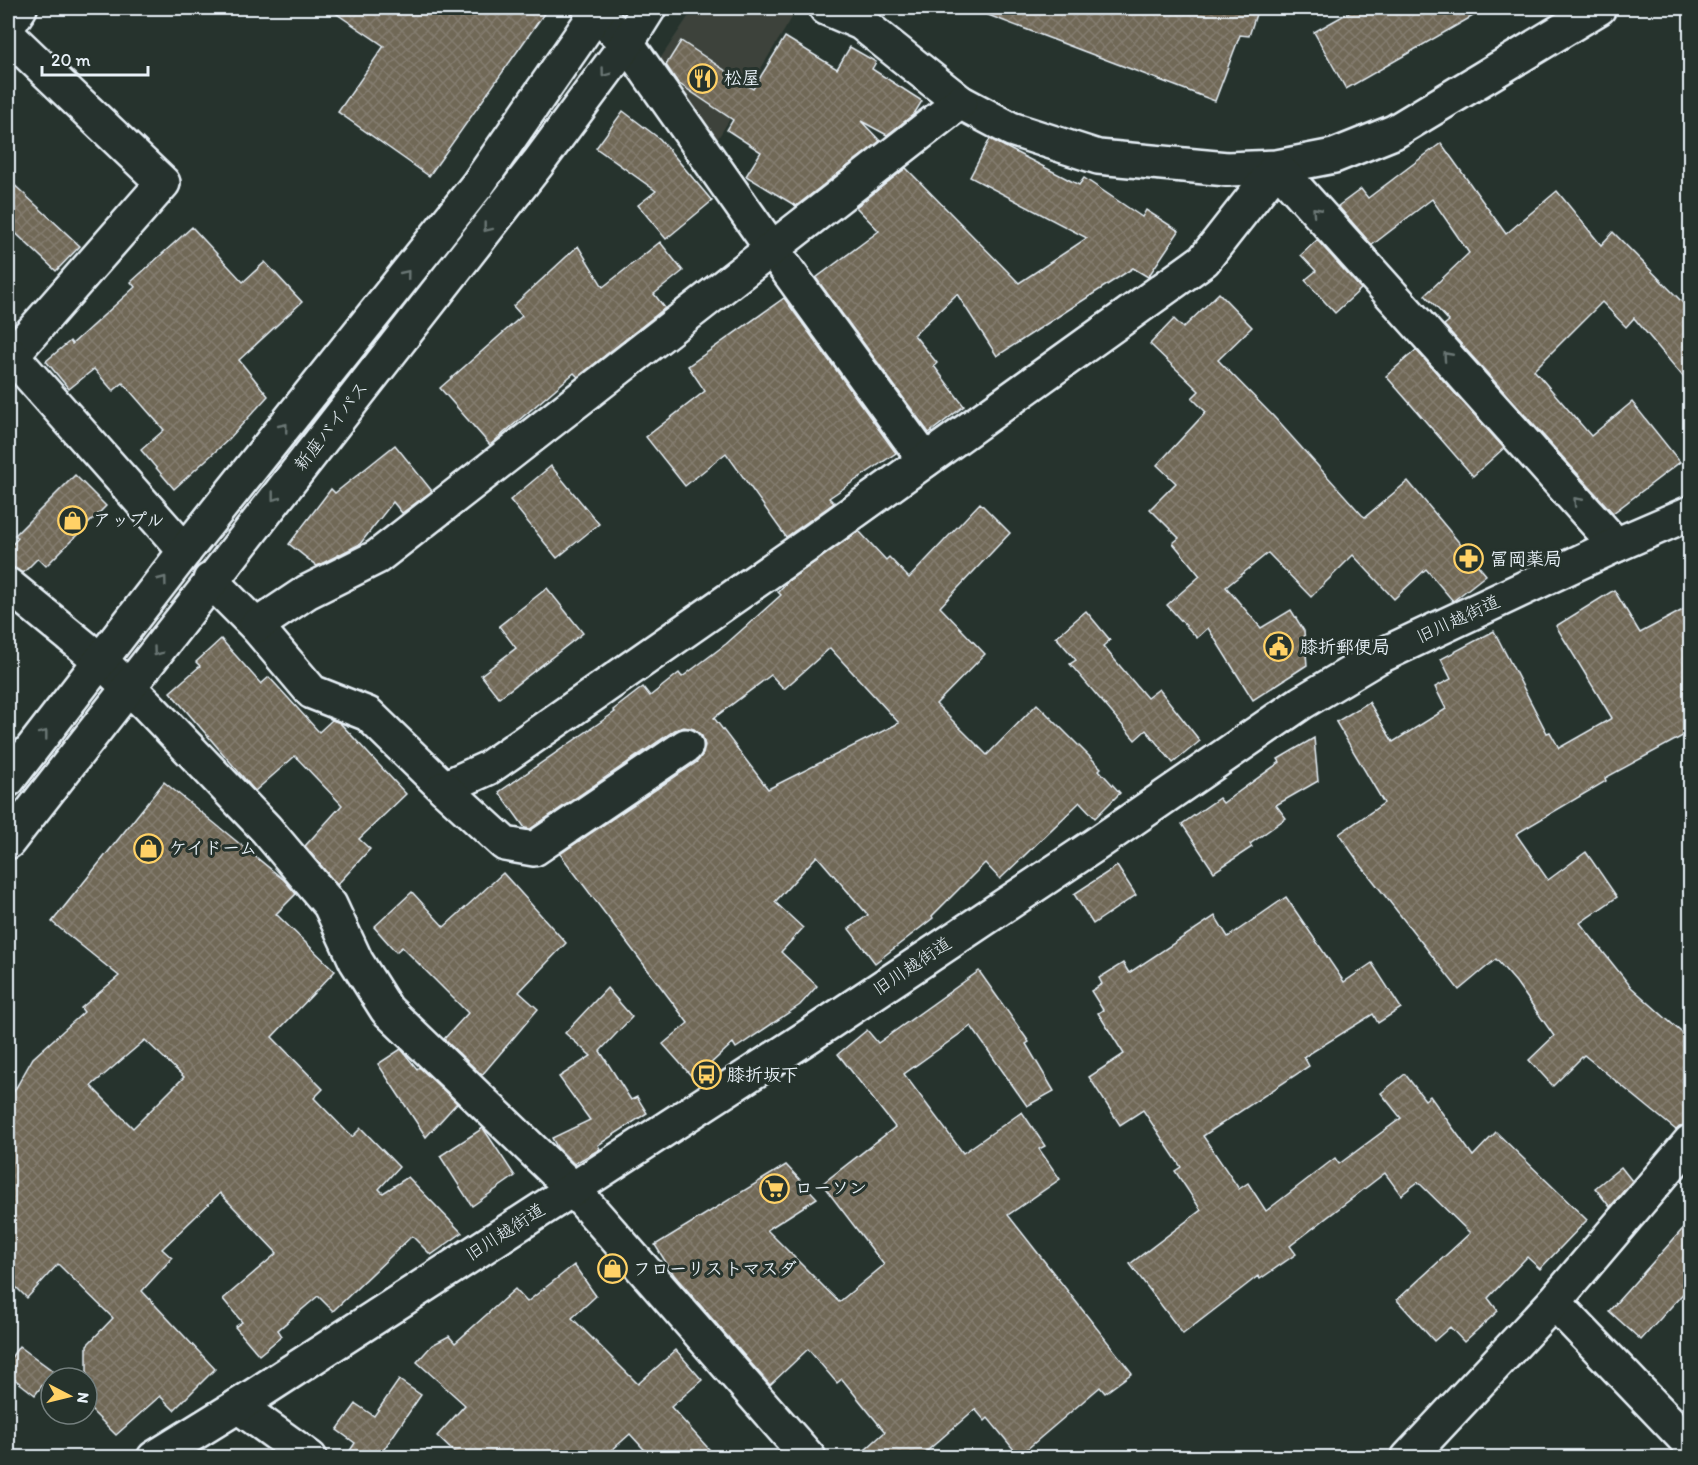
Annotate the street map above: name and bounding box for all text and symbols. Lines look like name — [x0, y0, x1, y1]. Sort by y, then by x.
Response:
scale bar — [42, 39, 148, 77]
text: 20 m — [51, 49, 91, 71]
restaurant icon: 松屋 — [687, 62, 719, 94]
one-way arrow — [601, 67, 612, 78]
place label: 松屋 — [724, 67, 760, 89]
one-way arrow — [1312, 207, 1323, 218]
one-way arrow — [483, 222, 494, 233]
one-way arrow — [398, 270, 409, 281]
one-way arrow — [1443, 352, 1454, 363]
street label: 新座バイパス — [289, 377, 373, 475]
one-way arrow — [277, 422, 288, 433]
one-way arrow — [272, 490, 283, 501]
one-way arrow — [1573, 497, 1584, 508]
shop icon: アップル — [56, 504, 88, 536]
place label: アップル — [93, 509, 164, 531]
pharmacy icon: 冨岡薬局 — [1453, 543, 1485, 575]
place label: 冨岡薬局 — [1490, 548, 1562, 570]
one-way arrow — [156, 575, 167, 586]
street label: 旧川越街道 — [1413, 590, 1503, 648]
public building icon: 膝折郵便局 — [1263, 631, 1295, 663]
place label: 膝折郵便局 — [1300, 636, 1390, 658]
one-way arrow — [153, 646, 164, 657]
one-way arrow — [36, 729, 47, 740]
shop icon: ケイドーム — [132, 832, 164, 864]
place label: ケイドーム — [169, 837, 257, 859]
street label: 旧川越街道 — [869, 932, 955, 1000]
bus stop icon: 膝折坂下 — [690, 1059, 722, 1091]
place label: 膝折坂下 — [727, 1064, 799, 1086]
supermarket icon: ローソン — [758, 1172, 790, 1204]
place label: ローソン — [795, 1177, 867, 1199]
street label: 旧川越街道 — [461, 1198, 549, 1266]
shop icon: フローリストマスダ — [596, 1253, 628, 1285]
place label: フローリストマスダ — [633, 1258, 797, 1280]
north arrow — [39, 1366, 99, 1426]
text: N — [73, 1391, 93, 1404]

